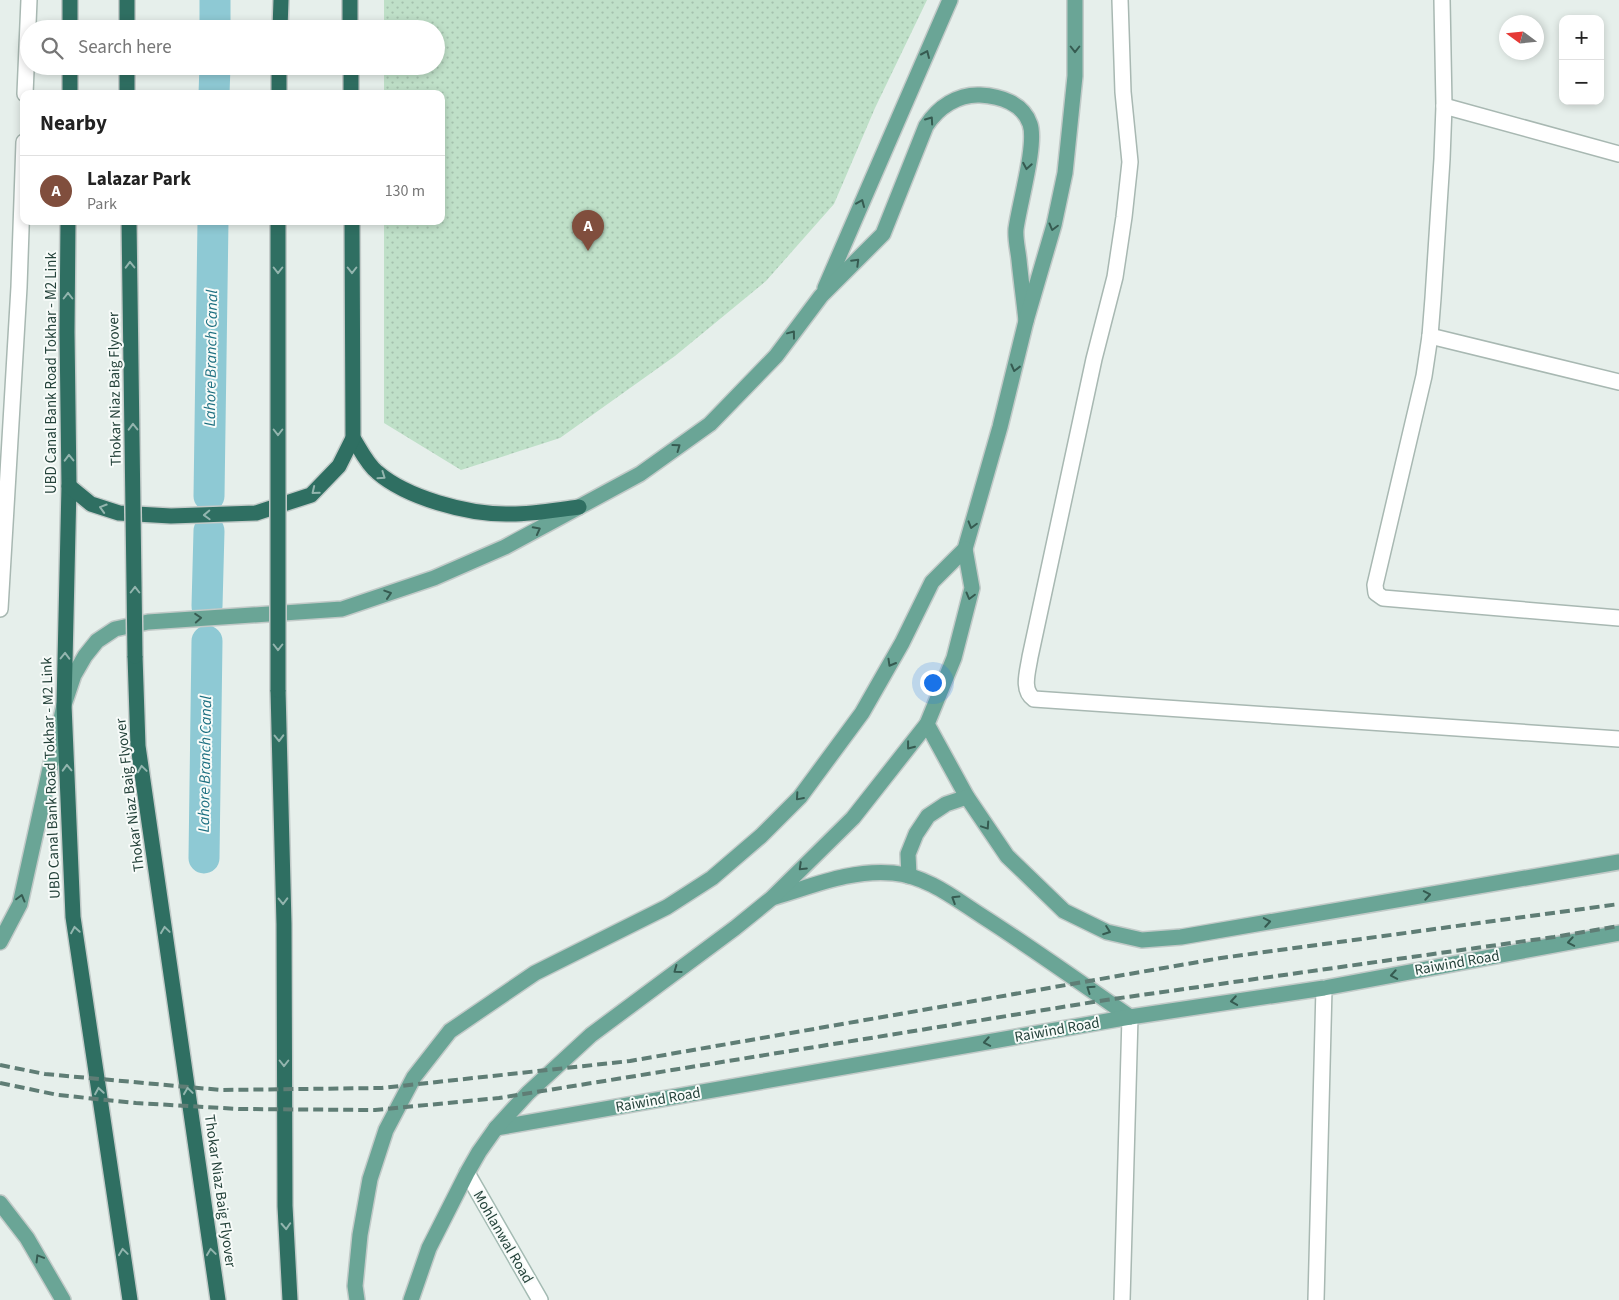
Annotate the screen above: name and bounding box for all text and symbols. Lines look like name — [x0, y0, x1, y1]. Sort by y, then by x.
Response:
north arrow — [1499, 15, 1544, 60]
map controls — [1559, 15, 1604, 105]
button: + — [1559, 15, 1604, 60]
search box — [20, 20, 445, 75]
icon: search — [38, 34, 66, 62]
text: Search here — [78, 34, 172, 61]
one-way arrow — [1070, 45, 1080, 53]
one-way arrow — [919, 50, 930, 59]
button: − — [1559, 60, 1604, 105]
text: Nearby — [40, 108, 107, 138]
one-way arrow — [924, 117, 934, 126]
one-way arrow — [1023, 161, 1033, 170]
text: Lalazar Park — [87, 166, 191, 193]
text: A — [51, 180, 61, 202]
text: 130 m — [385, 180, 425, 202]
text: Park — [87, 193, 117, 215]
one-way arrow — [854, 199, 865, 208]
pin: A — [572, 210, 604, 251]
one-way arrow — [1048, 222, 1059, 231]
street label: UBD Canal Bank Road Tokhar - M2 Link — [41, 252, 62, 494]
one-way arrow — [850, 259, 859, 268]
one-way arrow — [124, 261, 135, 269]
one-way arrow — [273, 266, 283, 274]
one-way arrow — [347, 266, 357, 274]
water label: Lahore Branch Canal — [199, 289, 223, 427]
one-way arrow — [63, 292, 73, 300]
street label: Thokar Niaz Baig Flyover — [103, 311, 127, 466]
one-way arrow — [787, 331, 795, 340]
one-way arrow — [1010, 364, 1020, 372]
one-way arrow — [128, 423, 138, 431]
one-way arrow — [273, 429, 283, 437]
one-way arrow — [671, 444, 681, 453]
one-way arrow — [64, 454, 74, 462]
one-way arrow — [376, 470, 386, 479]
one-way arrow — [312, 485, 321, 493]
one-way arrow — [99, 504, 108, 514]
one-way arrow — [203, 510, 210, 520]
one-way arrow — [967, 520, 977, 528]
one-way arrow — [532, 526, 541, 536]
one-way arrow — [130, 586, 140, 594]
one-way arrow — [384, 589, 392, 599]
one-way arrow — [965, 592, 976, 601]
one-way arrow — [194, 613, 202, 624]
one-way arrow — [273, 644, 283, 652]
one-way arrow — [60, 652, 70, 660]
street label: UBD Canal Bank Road Tokhar - M2 Link — [36, 656, 66, 899]
one-way arrow — [887, 658, 897, 667]
your location — [920, 670, 946, 696]
water label: Lahore Branch Canal — [193, 695, 217, 833]
street label: Thokar Niaz Baig Flyover — [110, 716, 150, 873]
one-way arrow — [274, 735, 284, 743]
one-way arrow — [906, 740, 915, 749]
one-way arrow — [61, 764, 72, 772]
one-way arrow — [137, 765, 147, 774]
one-way arrow — [796, 791, 805, 800]
one-way arrow — [980, 820, 989, 830]
one-way arrow — [799, 861, 808, 870]
one-way arrow — [1422, 890, 1431, 900]
one-way arrow — [15, 895, 25, 903]
one-way arrow — [951, 895, 960, 905]
one-way arrow — [278, 897, 288, 905]
one-way arrow — [1262, 918, 1271, 928]
one-way arrow — [1102, 925, 1111, 935]
one-way arrow — [70, 926, 81, 934]
one-way arrow — [160, 926, 171, 934]
one-way arrow — [1567, 936, 1575, 946]
street label: Raiwind Road — [1413, 945, 1501, 981]
one-way arrow — [674, 965, 683, 973]
one-way arrow — [1390, 969, 1398, 979]
one-way arrow — [1086, 986, 1096, 995]
one-way arrow — [1229, 995, 1237, 1006]
street label: Raiwind Road — [1013, 1012, 1101, 1048]
one-way arrow — [983, 1037, 992, 1047]
one-way arrow — [279, 1060, 289, 1067]
street label: Raiwind Road — [614, 1082, 702, 1118]
one-way arrow — [95, 1087, 105, 1095]
one-way arrow — [183, 1087, 194, 1095]
street label: Thokar Niaz Baig Flyover — [199, 1113, 241, 1270]
street label: Mohlanwal Road — [468, 1187, 538, 1287]
one-way arrow — [280, 1222, 291, 1230]
one-way arrow — [118, 1247, 129, 1255]
one-way arrow — [207, 1247, 217, 1256]
one-way arrow — [35, 1254, 45, 1263]

